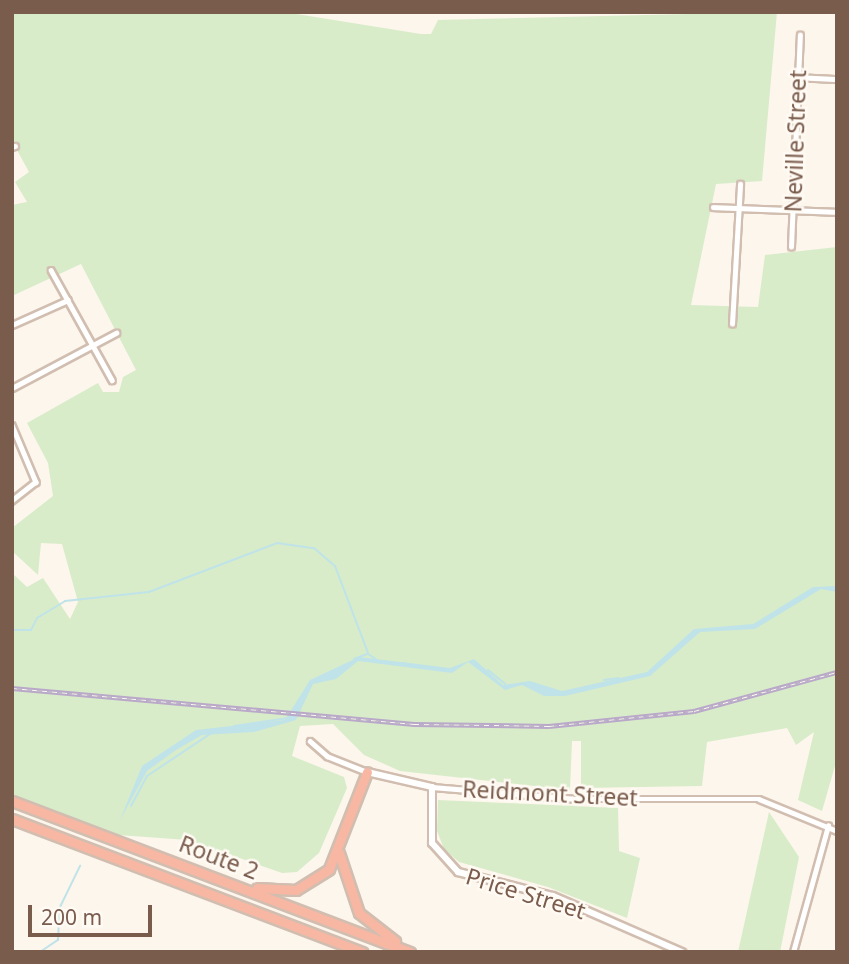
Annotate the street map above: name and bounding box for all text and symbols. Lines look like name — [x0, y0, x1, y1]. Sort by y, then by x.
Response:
street label: Neville Street — [779, 69, 811, 213]
street label: Reidmont Street — [462, 775, 638, 811]
street label: Route 2 — [175, 829, 263, 885]
street label: Price Street — [463, 862, 589, 924]
scale bar — [32, 890, 156, 934]
text: 200 m — [41, 903, 102, 931]

